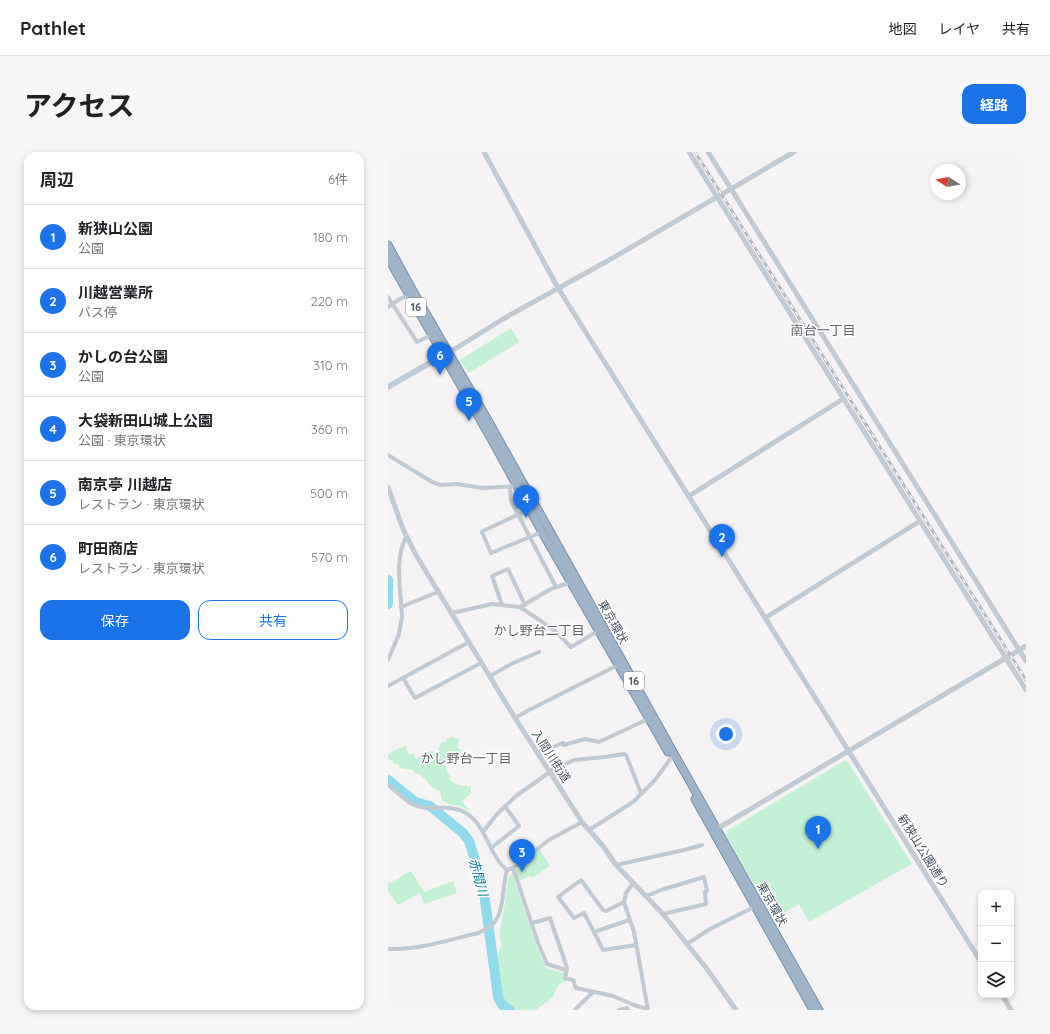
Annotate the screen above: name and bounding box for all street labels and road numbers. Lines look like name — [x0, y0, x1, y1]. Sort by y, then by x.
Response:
road number: 16 — [406, 298, 426, 316]
street label: 東京環状 — [595, 597, 632, 646]
road number: 16 — [624, 672, 644, 690]
street label: 入間川街道 — [529, 726, 574, 785]
street label: 新狭山公園通り — [895, 811, 952, 890]
street label: 東京環状 — [754, 879, 791, 928]

